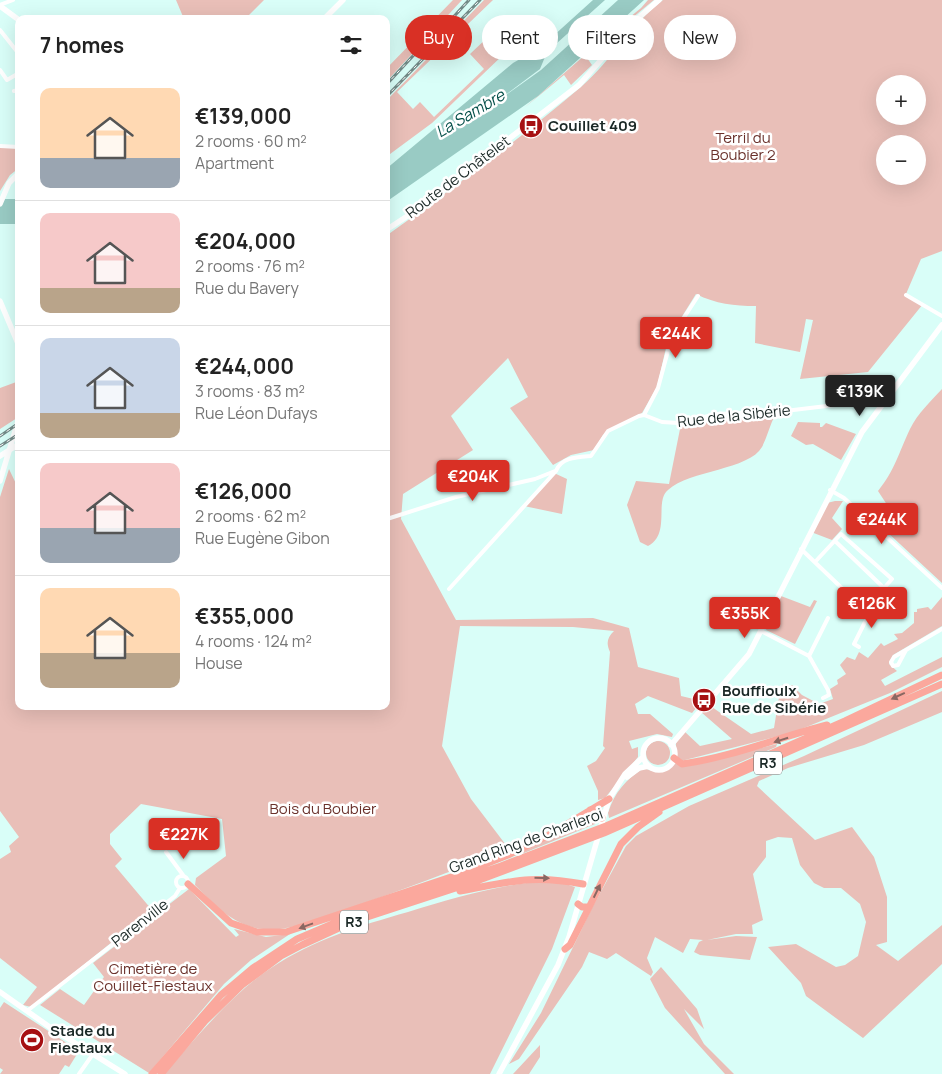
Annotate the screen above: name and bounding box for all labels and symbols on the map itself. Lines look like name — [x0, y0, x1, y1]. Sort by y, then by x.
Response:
water label: La Sambre — [431, 83, 510, 142]
bus stop icon: Couillet 409 — [518, 113, 544, 139]
place label: Couillet 409 — [548, 115, 637, 136]
park label: Terril du Boubier 2 — [710, 127, 776, 165]
street label: Route de Châtelet — [401, 130, 514, 223]
pin: €244K — [641, 316, 711, 359]
pin: €139K — [825, 374, 895, 417]
street label: Rue de la Sibérie — [676, 399, 792, 432]
pin: €204K — [438, 460, 508, 502]
pin: €244K — [847, 502, 917, 545]
pin: €126K — [837, 586, 907, 629]
pin: €355K — [710, 596, 780, 639]
place label: Bouffioulx Rue de Sibérie — [722, 680, 826, 718]
bus stop icon: Bouffioulx Rue de Sibérie — [691, 687, 717, 713]
one-way arrow — [891, 693, 905, 701]
one-way arrow — [774, 737, 789, 744]
road number: R3 — [754, 751, 782, 774]
park label: Bois du Boubier — [270, 798, 377, 819]
street label: Grand Ring de Charleroi — [446, 803, 606, 878]
pin: €227K — [149, 818, 219, 860]
one-way arrow — [534, 875, 550, 883]
one-way arrow — [592, 884, 601, 899]
street label: Parenville — [107, 894, 173, 951]
road number: R3 — [340, 910, 368, 934]
one-way arrow — [298, 923, 313, 930]
park label: Cimetière de Couillet-Fiestaux — [94, 958, 213, 996]
place label: Stade du Fiestaux — [50, 1020, 115, 1058]
sports icon: Stade du Fiestaux — [19, 1027, 45, 1053]

